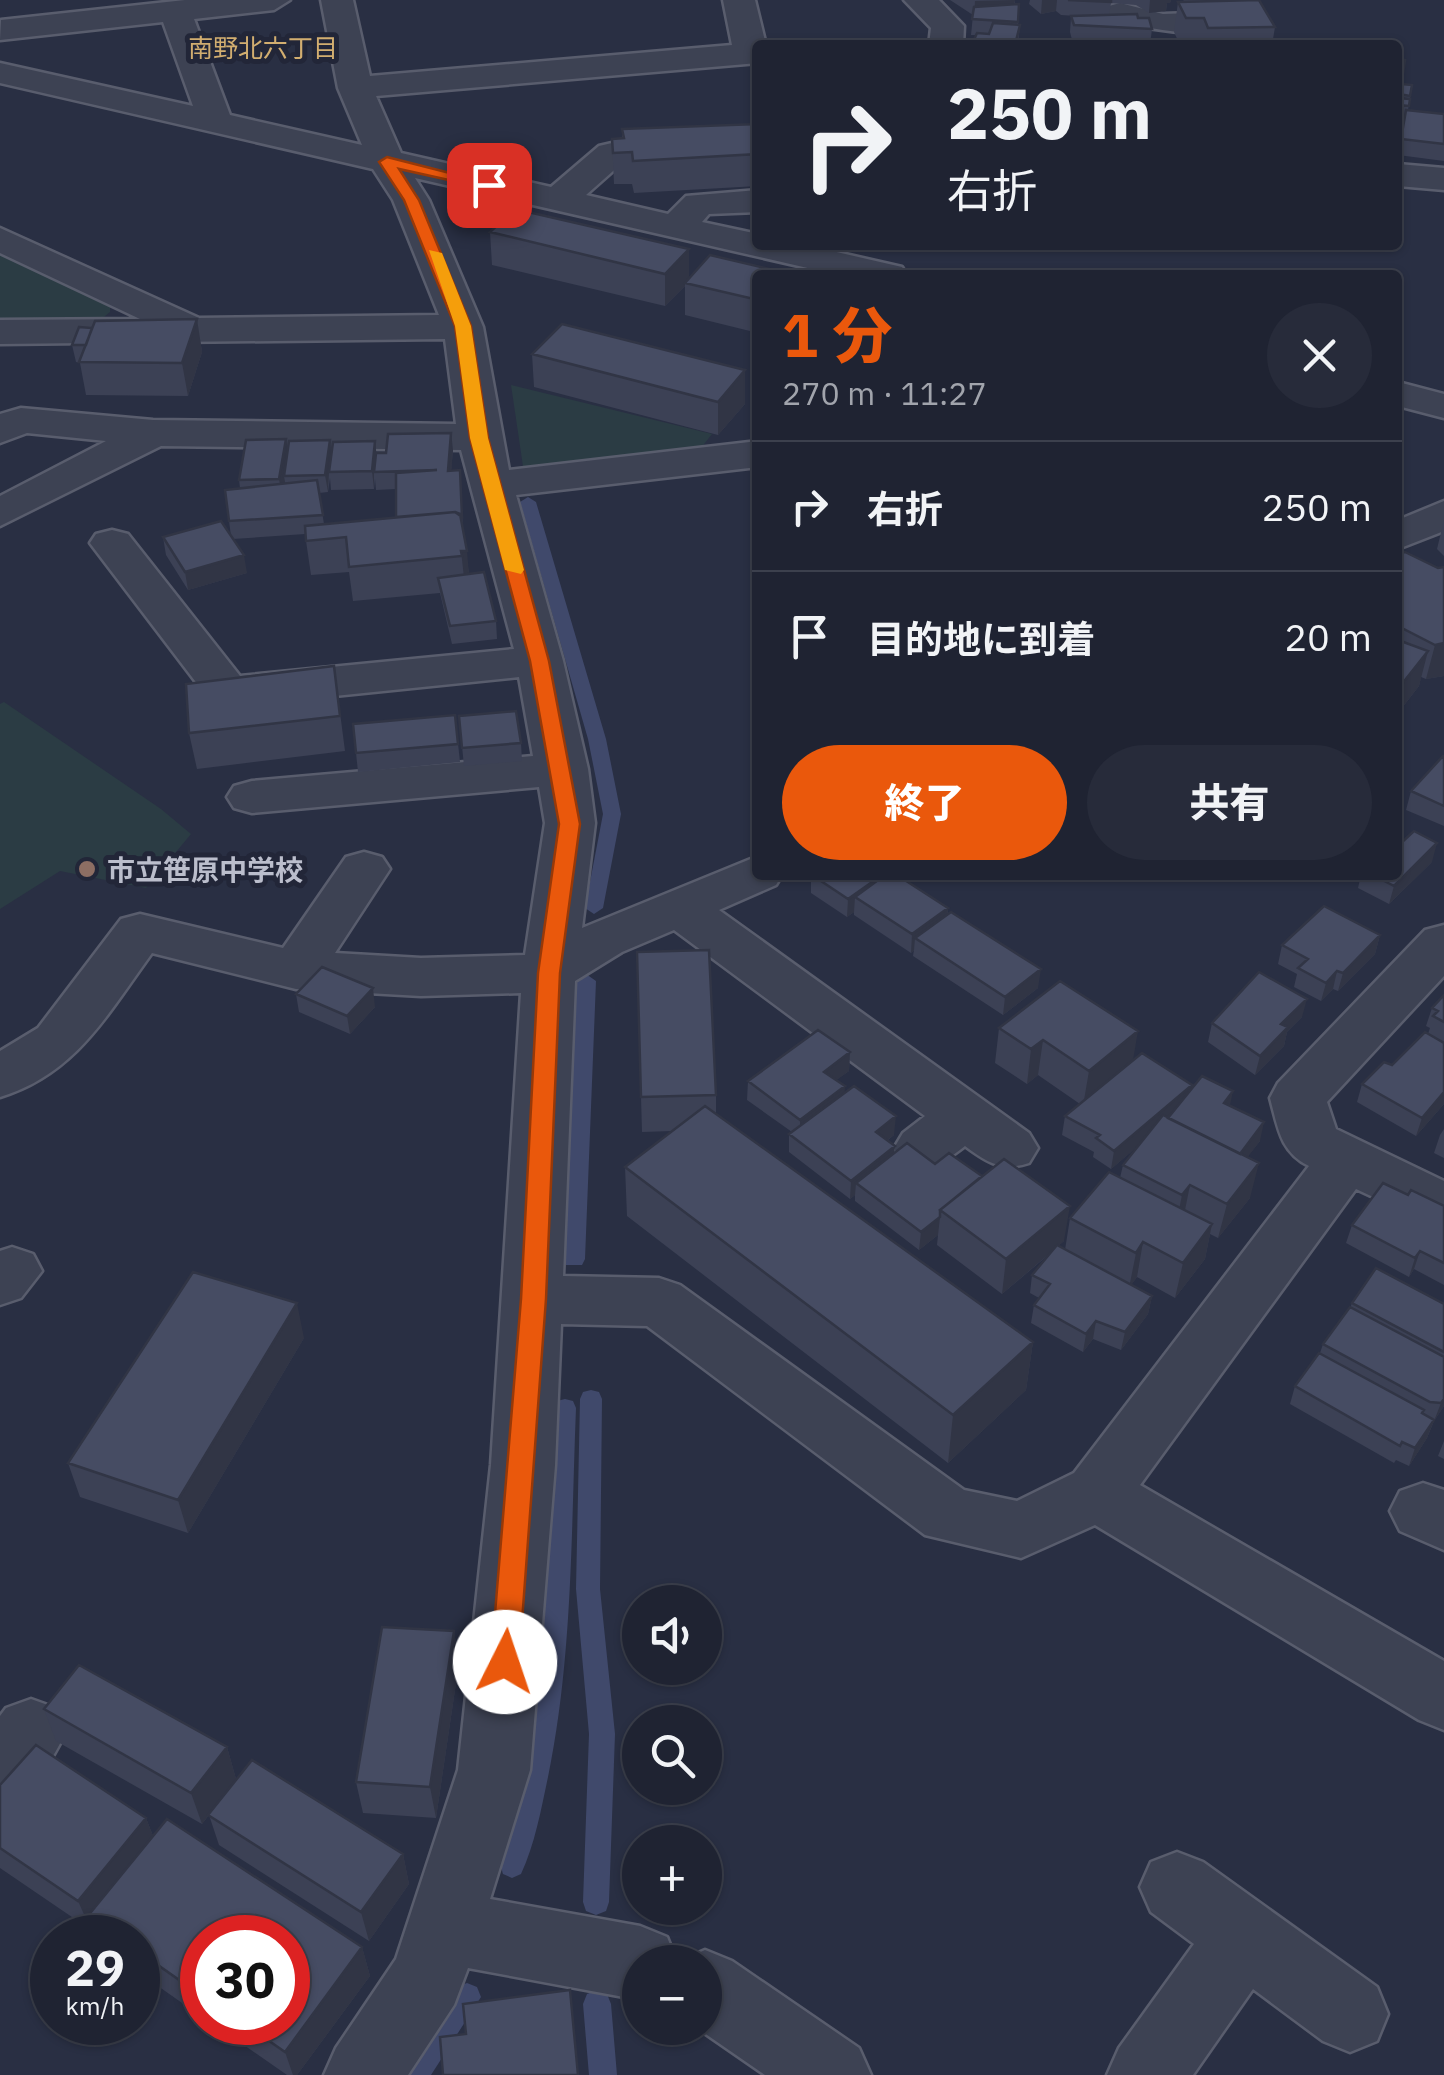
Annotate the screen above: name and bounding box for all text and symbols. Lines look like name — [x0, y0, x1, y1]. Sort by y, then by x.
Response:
district label: 南野北六丁目 — [188, 31, 338, 64]
text: 250 m — [947, 67, 1152, 158]
icon: right — [782, 80, 912, 210]
pin — [447, 143, 532, 228]
icon: arrive — [462, 158, 517, 213]
text: 右折 — [947, 161, 1037, 219]
text: 1 分 — [782, 295, 892, 374]
button: close — [1267, 303, 1372, 408]
text: 270 m · 11:27 — [782, 372, 987, 414]
icon: right — [782, 479, 837, 534]
text: 250 m — [1261, 482, 1372, 531]
text: 右折 — [867, 484, 943, 533]
icon: arrive — [782, 609, 837, 664]
text: 20 m — [1284, 612, 1372, 661]
text: 目的地に到着 — [867, 614, 1095, 663]
button: 終了 — [782, 745, 1067, 860]
button: 共有 — [1087, 745, 1372, 860]
place label: 市立笹原中学校 — [107, 851, 303, 888]
marker: 市立笹原中学校 — [76, 858, 98, 880]
map controls — [622, 1585, 722, 2045]
button: sound — [622, 1585, 722, 1685]
position arrow — [453, 1610, 557, 1714]
button: search — [622, 1705, 722, 1805]
button: + — [622, 1825, 722, 1925]
speed limit sign: 30 — [180, 1915, 310, 2045]
text: 29 — [65, 1935, 125, 2000]
button: − — [622, 1945, 722, 2045]
text: km/h — [66, 1989, 124, 2022]

